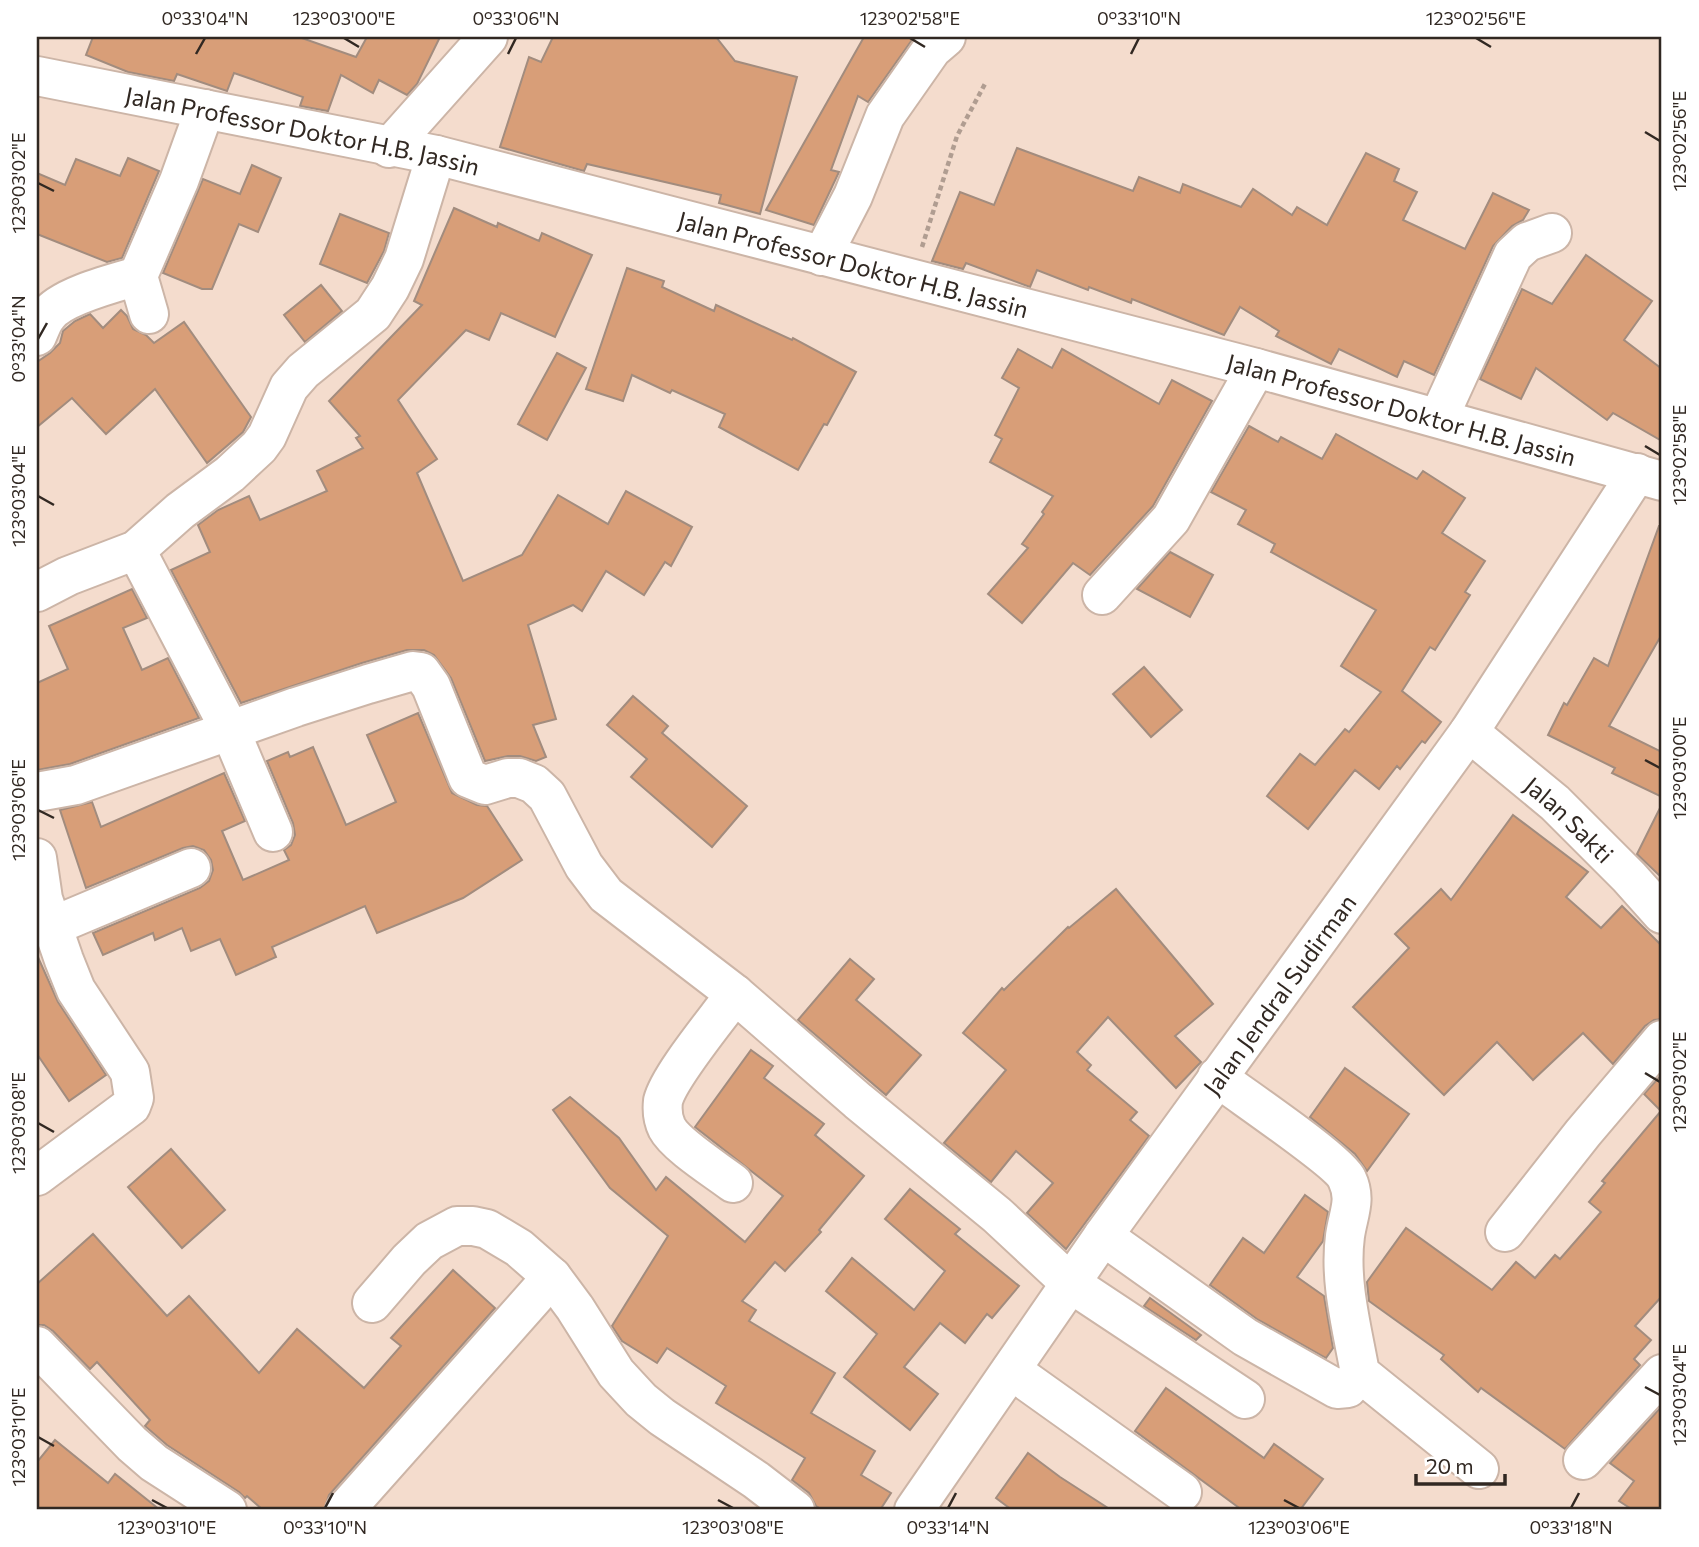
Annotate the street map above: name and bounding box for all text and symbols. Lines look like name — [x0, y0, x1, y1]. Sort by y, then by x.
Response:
text: 0°33'04"N — [161, 7, 249, 29]
text: 123°03'00"E — [293, 7, 395, 29]
text: 0°33'06"N — [472, 7, 560, 29]
text: 123°02'58"E — [860, 7, 960, 29]
text: 0°33'10"N — [1097, 7, 1181, 29]
text: 123°02'56"E — [1426, 7, 1526, 29]
street label: Jalan Professor Doktor H.B. Jassin — [123, 79, 483, 180]
text: 123°02'56"E — [1668, 91, 1690, 191]
text: 123°03'02"E — [7, 132, 29, 234]
street label: Jalan Professor Doktor H.B. Jassin — [675, 204, 1032, 323]
text: 0°33'04"N — [7, 295, 29, 383]
street label: Jalan Professor Doktor H.B. Jassin — [1224, 347, 1579, 471]
text: 123°02'58"E — [1668, 405, 1690, 505]
text: 123°03'04"E — [7, 445, 29, 547]
text: 123°03'00"E — [1668, 717, 1690, 819]
text: 123°03'06"E — [7, 759, 29, 861]
street label: Jalan Sakti — [1519, 770, 1620, 868]
street label: Jalan Jendral Sudirman — [1196, 888, 1361, 1100]
text: 123°03'02"E — [1668, 1031, 1690, 1133]
text: 123°03'08"E — [7, 1072, 29, 1174]
text: 123°03'04"E — [1668, 1344, 1690, 1446]
text: 123°03'10"E — [7, 1388, 29, 1486]
scale bar — [1416, 1442, 1505, 1486]
text: 20 m — [1426, 1453, 1474, 1478]
text: 123°03'10"E — [118, 1516, 216, 1538]
text: 0°33'10"N — [283, 1516, 367, 1538]
text: 123°03'08"E — [682, 1516, 784, 1538]
text: 0°33'14"N — [906, 1516, 990, 1538]
text: 123°03'06"E — [1248, 1516, 1350, 1538]
text: 0°33'18"N — [1529, 1516, 1613, 1538]

